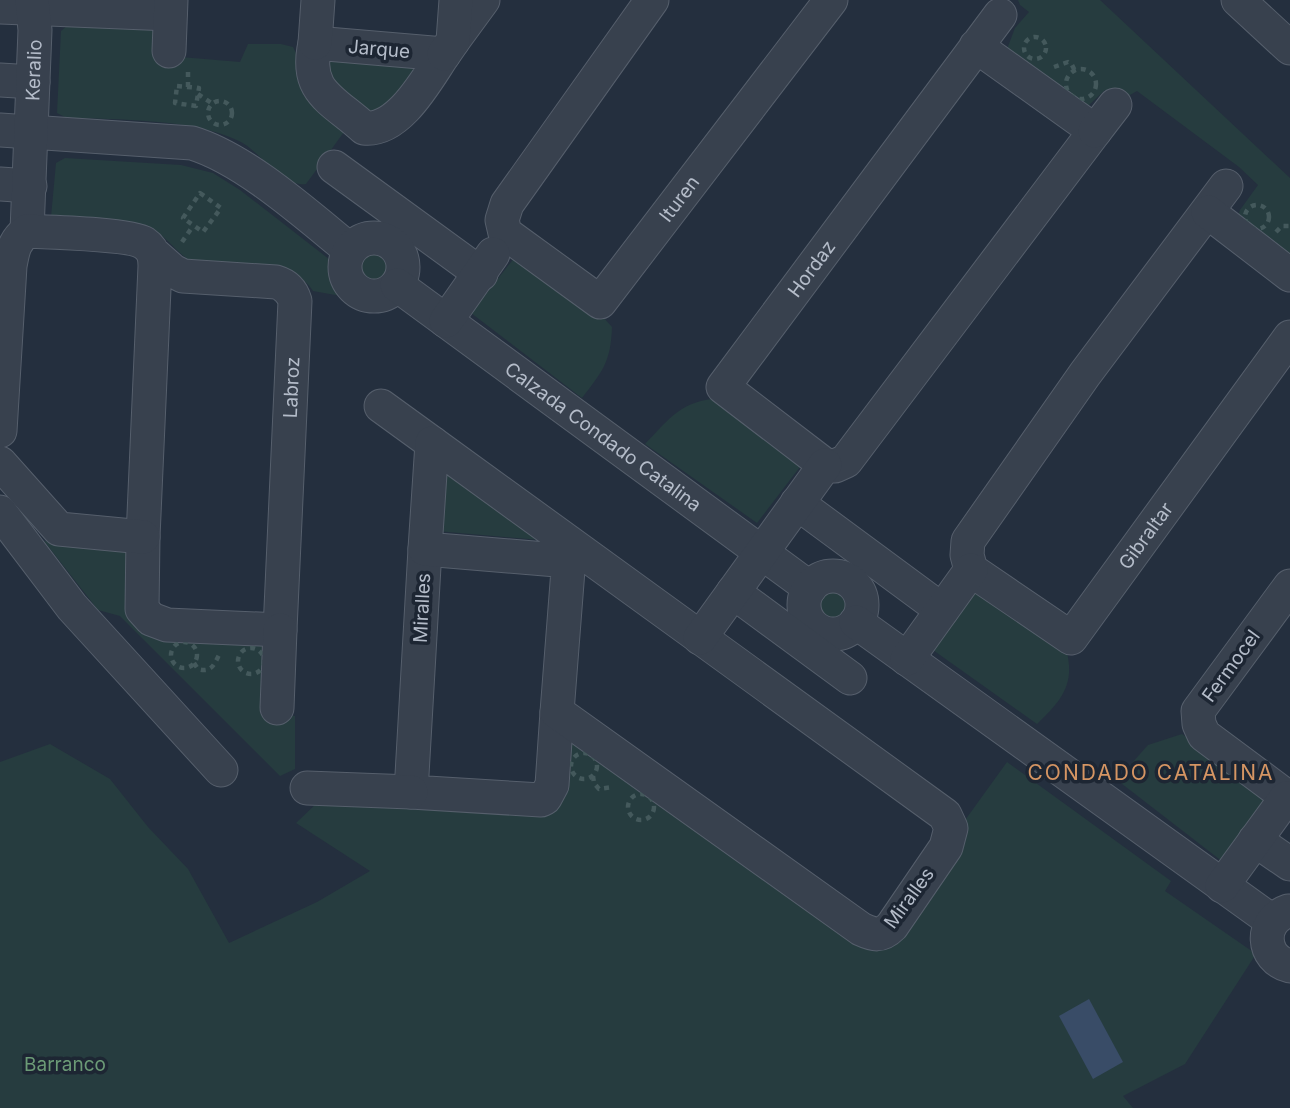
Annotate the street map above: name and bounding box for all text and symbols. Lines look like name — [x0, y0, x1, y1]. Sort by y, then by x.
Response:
street label: Jarque — [347, 35, 411, 63]
street label: Keralio — [21, 39, 46, 101]
street label: Ituren — [654, 171, 704, 226]
street label: Hordaz — [783, 235, 840, 301]
street label: Labroz — [278, 356, 304, 419]
street label: Calzada Condado Catalina — [501, 357, 706, 516]
street label: Gibraltar — [1113, 498, 1178, 574]
street label: Miralles — [409, 572, 435, 644]
street label: Fermocel — [1197, 625, 1265, 707]
district label: CONDADO CATALINA — [1028, 760, 1274, 785]
street label: Miralles — [879, 863, 939, 933]
park label: Barranco — [24, 1053, 106, 1076]

